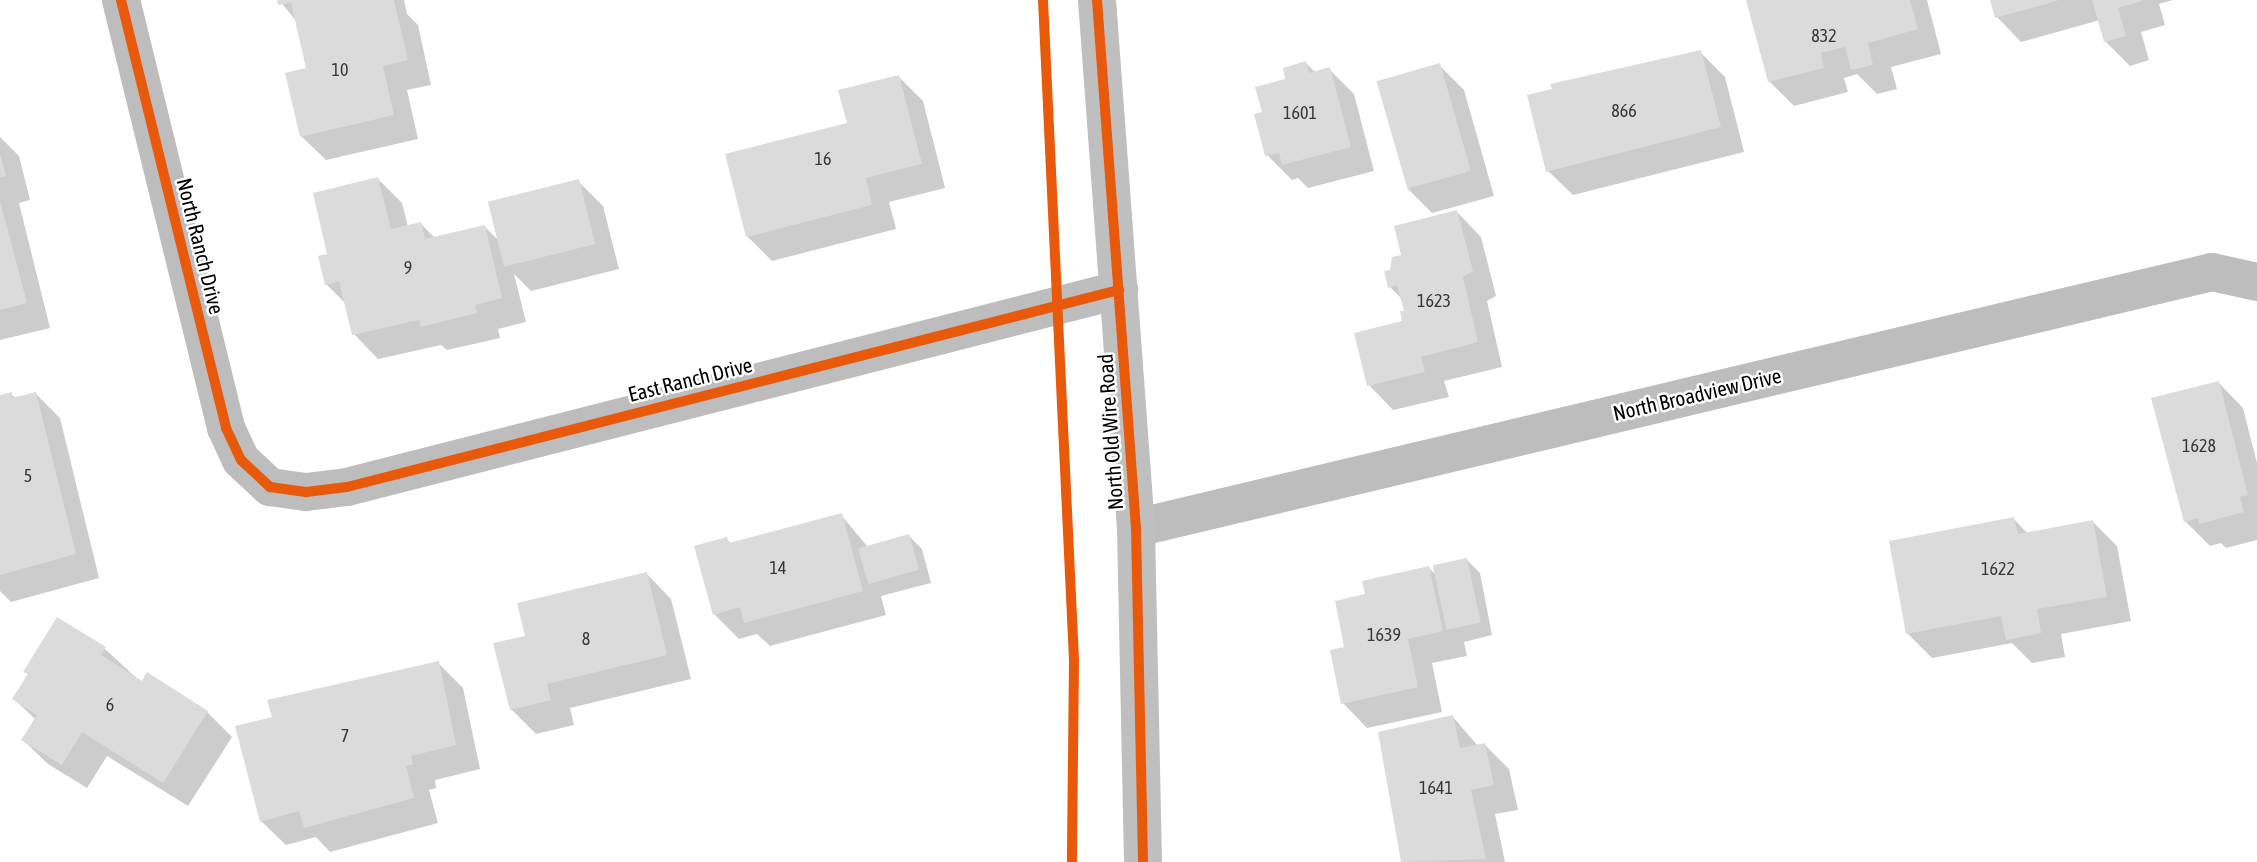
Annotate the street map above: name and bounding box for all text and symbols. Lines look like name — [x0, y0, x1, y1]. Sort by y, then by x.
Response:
house number: 832 — [1811, 25, 1837, 47]
house number: 10 — [332, 59, 348, 81]
house number: 866 — [1611, 100, 1637, 122]
house number: 1601 — [1283, 102, 1317, 124]
house number: 16 — [815, 148, 831, 170]
street label: North Ranch Drive — [172, 175, 230, 317]
house number: 9 — [404, 257, 412, 279]
house number: 1623 — [1417, 290, 1451, 312]
street label: East Ranch Drive — [625, 351, 755, 407]
street label: North Old Wire Road — [1092, 353, 1128, 511]
street label: North Broadview Drive — [1610, 362, 1784, 426]
house number: 1628 — [2182, 435, 2216, 457]
house number: 5 — [24, 465, 32, 487]
house number: 14 — [770, 557, 786, 579]
house number: 1622 — [1981, 558, 2015, 580]
house number: 1639 — [1367, 624, 1401, 646]
house number: 8 — [582, 628, 590, 650]
house number: 6 — [106, 694, 114, 716]
house number: 7 — [341, 725, 349, 747]
house number: 1641 — [1419, 777, 1453, 799]

